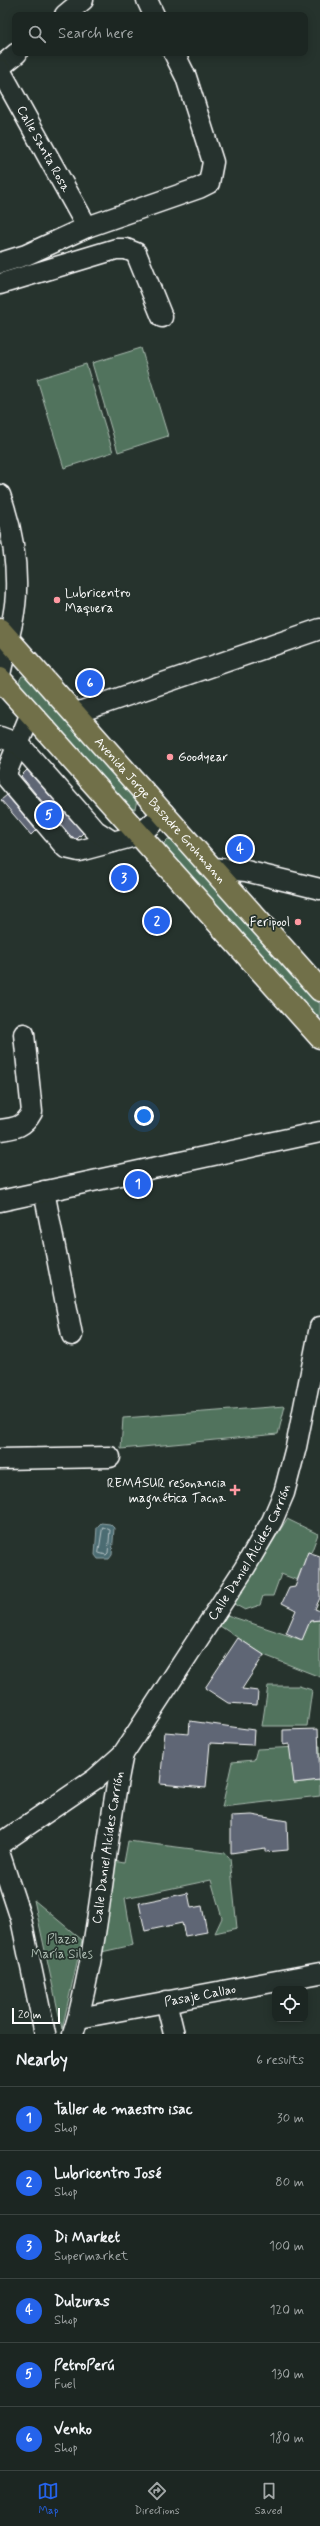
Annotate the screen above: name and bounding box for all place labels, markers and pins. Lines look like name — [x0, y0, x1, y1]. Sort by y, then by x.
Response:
place label: Lubricentro Maquera — [65, 585, 131, 617]
marker: Lubricentro Maquera — [52, 595, 62, 605]
pin: 6 — [77, 668, 103, 698]
place label: Goodyear — [178, 749, 229, 766]
marker: Goodyear — [165, 752, 175, 762]
pin: 5 — [36, 800, 62, 830]
pin: 4 — [227, 834, 253, 864]
pin: 3 — [111, 863, 137, 893]
pin: 2 — [144, 906, 170, 936]
place label: Feripool — [250, 914, 290, 931]
marker: Feripool — [293, 917, 303, 927]
pin: 1 — [125, 1169, 151, 1199]
place label: REMASUR resonancia magnética Tacna — [107, 1475, 226, 1509]
marker: REMASUR resonancia magnética Tacna — [229, 1484, 241, 1496]

